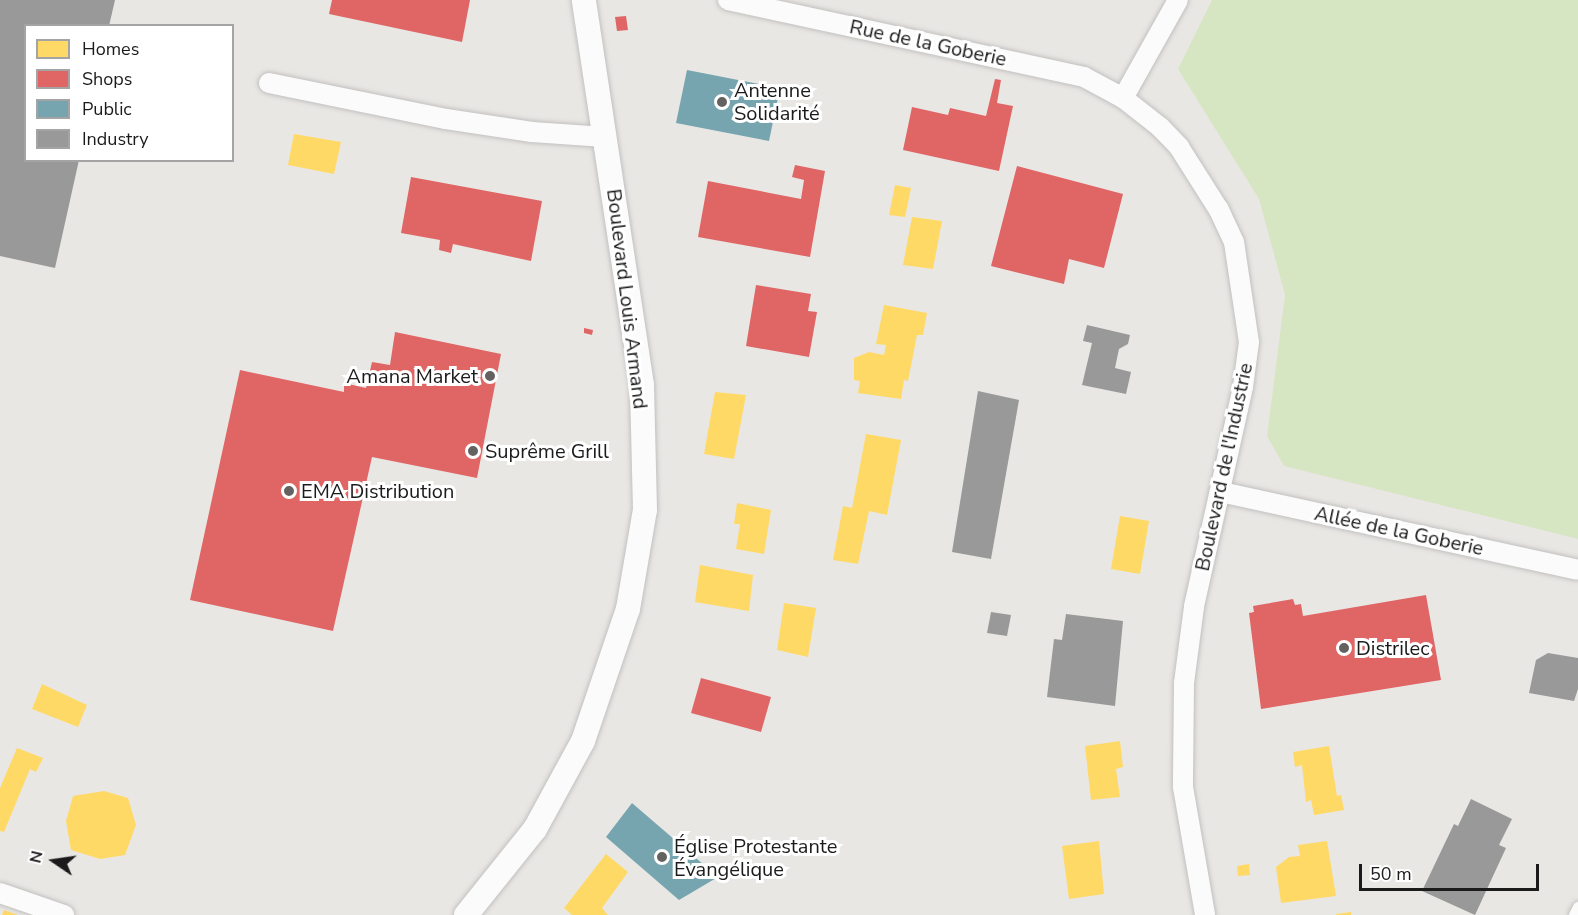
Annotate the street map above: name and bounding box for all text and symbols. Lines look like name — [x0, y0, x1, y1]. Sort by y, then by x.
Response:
street label: Rue de la Goberie — [847, 15, 1009, 71]
legend — [24, 24, 234, 162]
text: Homes — [82, 37, 139, 61]
text: Shops — [82, 67, 132, 91]
place label: Antenne Solidarité — [734, 78, 820, 125]
marker: Antenne Solidarité — [715, 95, 729, 109]
text: Public — [82, 97, 132, 121]
text: Industry — [82, 127, 149, 151]
street label: Boulevard Louis Armand — [602, 188, 652, 410]
street label: Boulevard de l'Industrie — [1190, 361, 1258, 573]
place label: Amana Market — [346, 364, 478, 388]
marker: Amana Market — [483, 369, 497, 383]
place label: Suprême Grill — [485, 439, 609, 463]
marker: Suprême Grill — [466, 444, 480, 458]
place label: EMA Distribution — [301, 479, 454, 503]
marker: EMA Distribution — [282, 484, 296, 498]
street label: Allée de la Goberie — [1312, 501, 1486, 561]
place label: Distrilec — [1356, 636, 1430, 660]
marker: Distrilec — [1337, 641, 1351, 655]
north arrow — [24, 831, 84, 891]
place label: Église Protestante Évangélique — [674, 834, 837, 881]
text: N — [24, 849, 49, 865]
marker: Église Protestante Évangélique — [655, 850, 669, 864]
scale bar — [1362, 852, 1542, 890]
text: 50 m — [1370, 862, 1412, 886]

